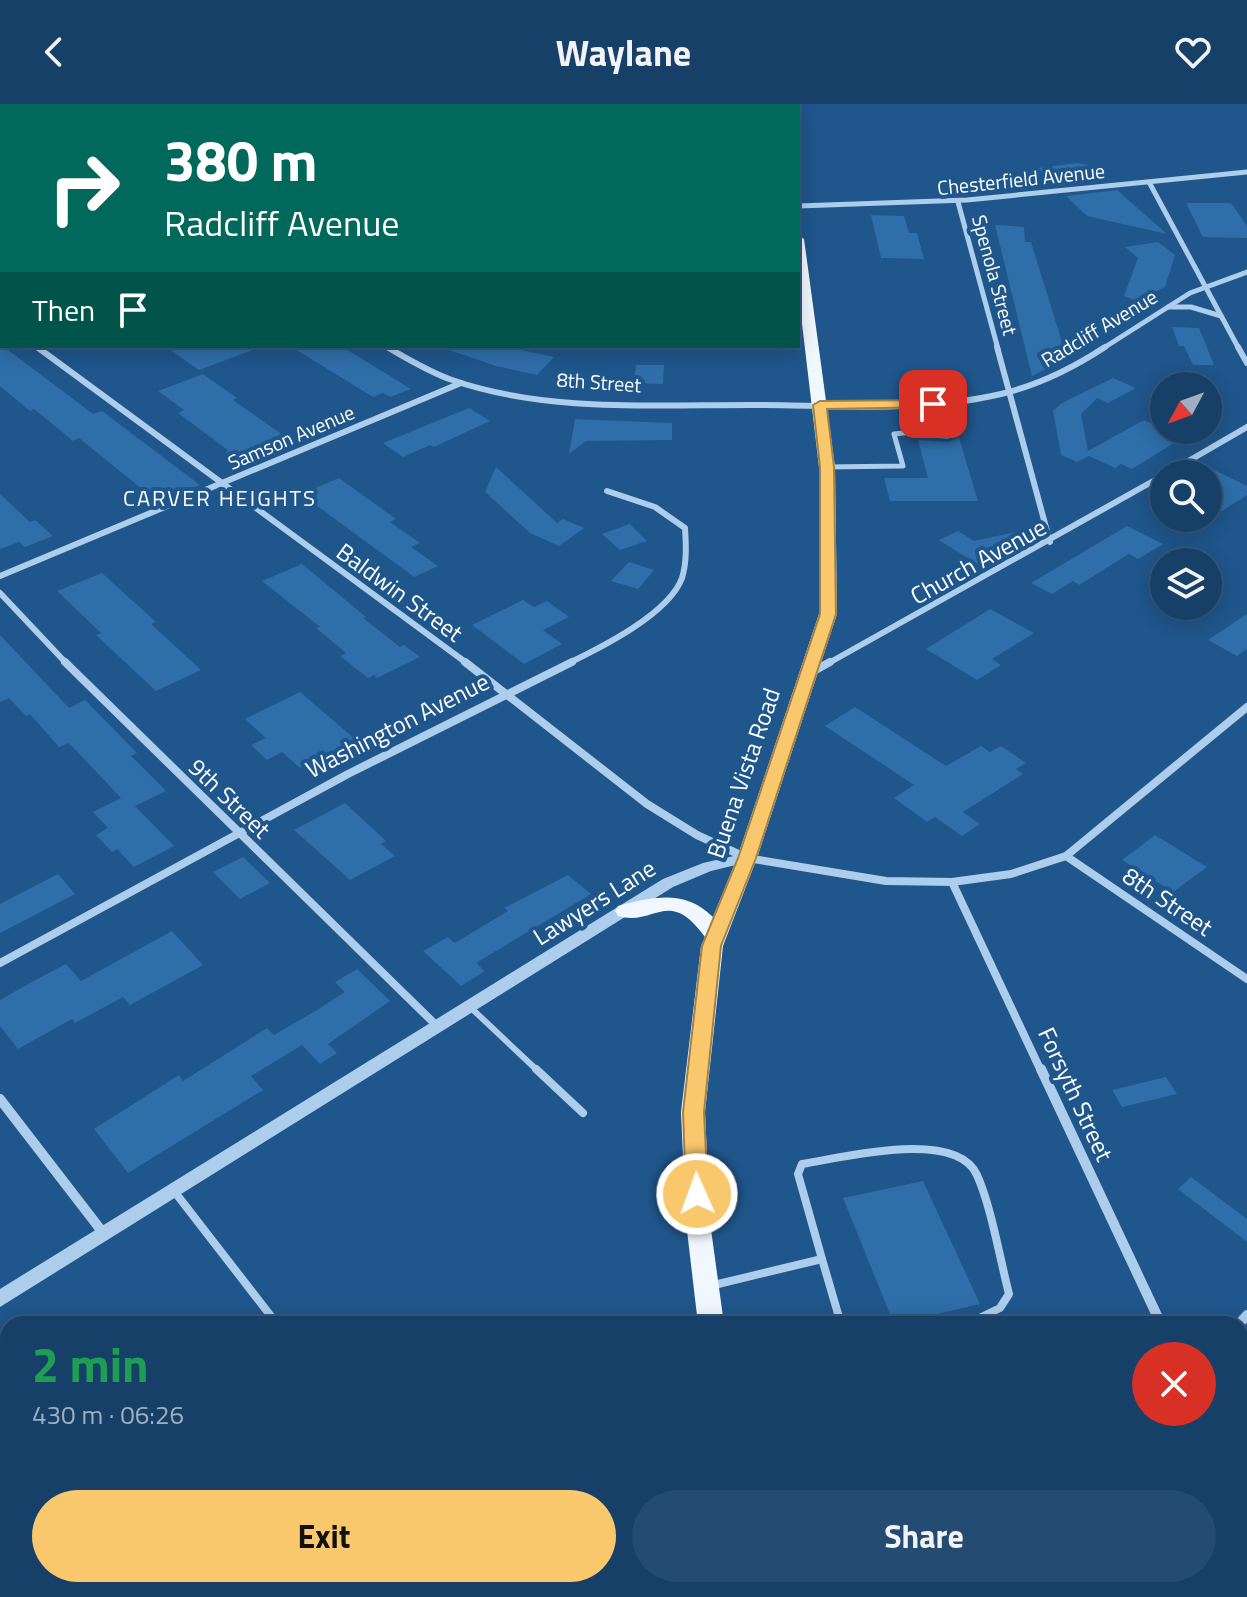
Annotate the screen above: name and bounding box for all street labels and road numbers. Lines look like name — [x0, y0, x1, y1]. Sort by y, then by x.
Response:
street label: Chesterfield Avenue — [936, 155, 1106, 203]
street label: Spenola Street — [964, 211, 1026, 339]
street label: Radcliff Avenue — [1035, 281, 1163, 375]
street label: 8th Street — [556, 364, 642, 400]
street label: Samson Avenue — [223, 396, 359, 478]
street label: Church Avenue — [903, 509, 1053, 613]
street label: Baldwin Street — [329, 534, 471, 651]
street label: Washington Avenue — [299, 663, 495, 787]
street label: Buena Vista Road — [697, 683, 789, 863]
street label: 9th Street — [181, 750, 280, 847]
street label: Lawyers Lane — [526, 850, 662, 954]
street label: 8th Street — [1116, 858, 1221, 945]
street label: Forsyth Street — [1029, 1021, 1123, 1167]

